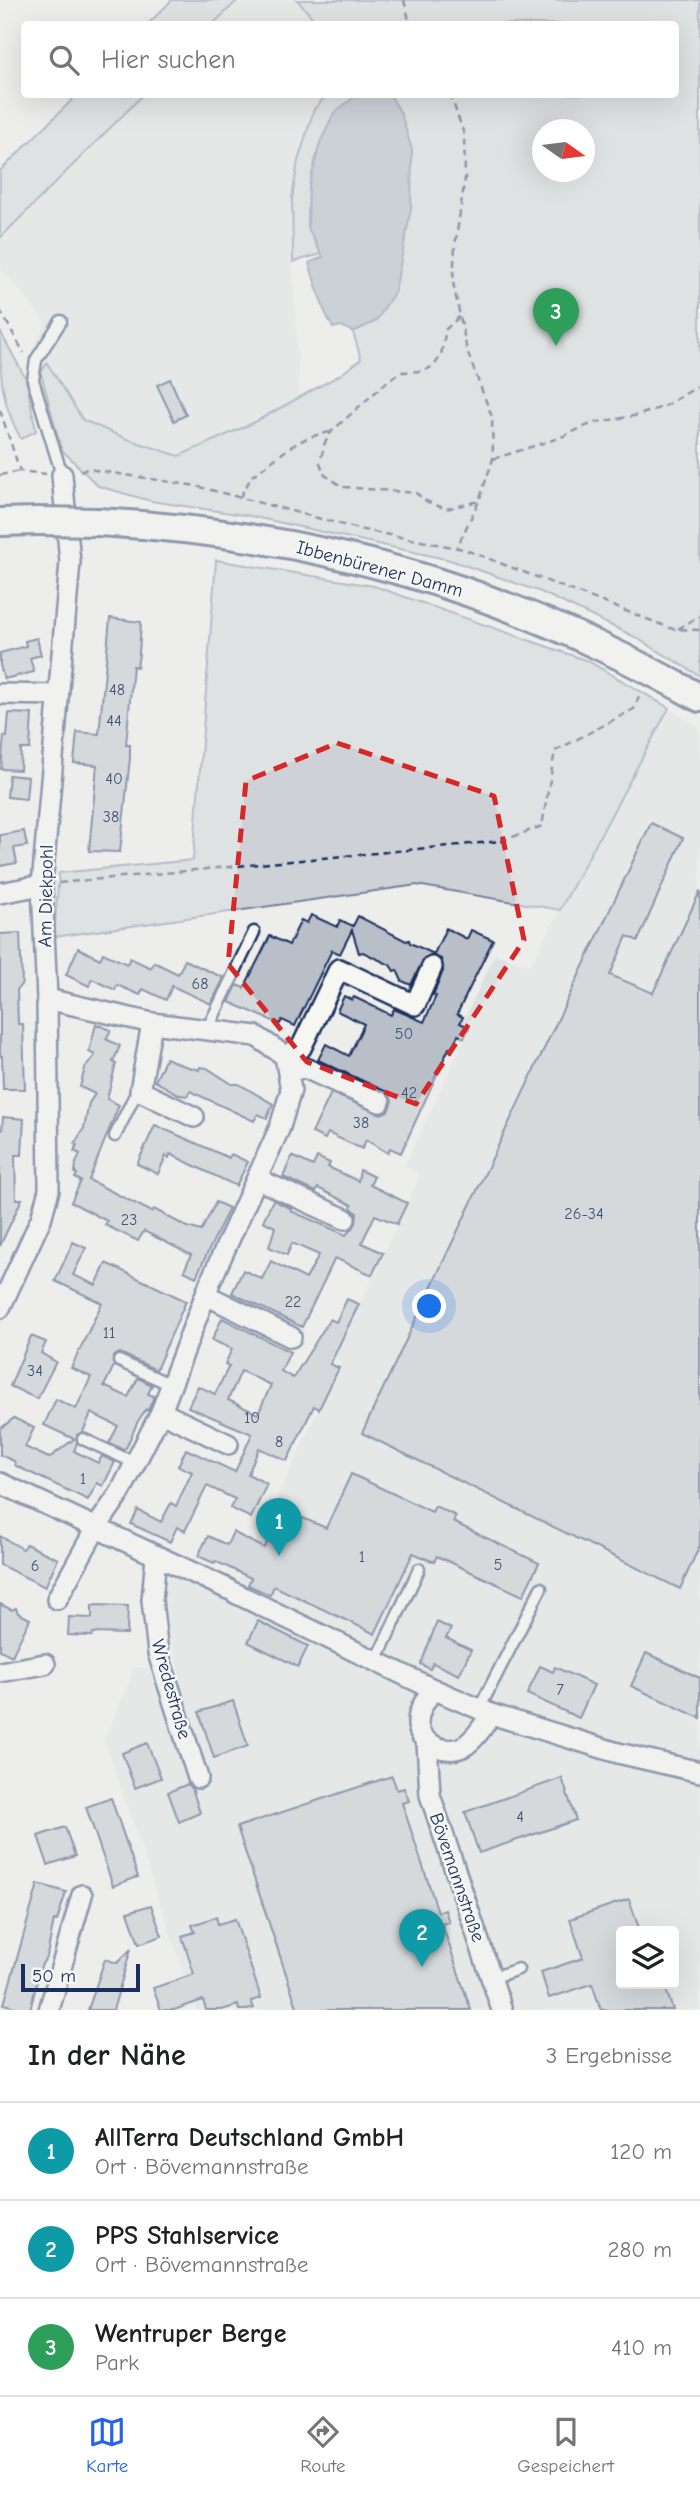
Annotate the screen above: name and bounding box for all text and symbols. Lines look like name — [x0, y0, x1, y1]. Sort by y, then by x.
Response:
search box — [21, 21, 679, 98]
icon: search — [45, 41, 83, 79]
text: Hier suchen — [101, 45, 236, 75]
north arrow — [532, 119, 595, 182]
pin: 3 — [533, 288, 579, 346]
street label: Ibbenbürener Damm — [294, 536, 465, 602]
house number: 48 — [109, 681, 125, 699]
house number: 44 — [106, 712, 122, 730]
house number: 40 — [105, 770, 123, 788]
house number: 38 — [103, 808, 119, 826]
street label: Am Diekpohl — [34, 845, 58, 947]
house number: 68 — [192, 975, 208, 993]
house number: 50 — [395, 1025, 413, 1043]
house number: 42 — [401, 1084, 417, 1102]
house number: 38 — [353, 1114, 369, 1132]
house number: 26-34 — [564, 1205, 604, 1223]
house number: 23 — [121, 1211, 137, 1229]
your location — [412, 1289, 446, 1323]
house number: 22 — [285, 1293, 301, 1311]
house number: 11 — [103, 1324, 115, 1342]
house number: 34 — [27, 1362, 43, 1380]
house number: 10 — [244, 1409, 260, 1427]
house number: 8 — [275, 1433, 283, 1451]
house number: 1 — [80, 1470, 86, 1488]
pin: 1 — [256, 1498, 302, 1556]
house number: 1 — [359, 1548, 365, 1566]
house number: 5 — [494, 1556, 502, 1574]
house number: 6 — [31, 1557, 39, 1575]
street label: Wredestraße — [146, 1637, 196, 1742]
house number: 7 — [556, 1681, 564, 1699]
house number: 4 — [516, 1808, 524, 1826]
street label: Bövemannstraße — [425, 1810, 489, 1945]
pin: 2 — [399, 1909, 445, 1967]
map controls — [616, 1926, 679, 1989]
button: layers — [616, 1926, 679, 1989]
scale bar — [21, 1961, 140, 1993]
text: 50 m — [32, 1965, 76, 1987]
text: In der Nähe — [28, 2038, 186, 2073]
text: 3 Ergebnisse — [546, 2042, 672, 2069]
text: AllTerra Deutschland GmbH — [95, 2123, 404, 2153]
text: 1 — [46, 2138, 56, 2165]
text: 120 m — [610, 2138, 672, 2165]
text: Ort · Bövemannstraße — [95, 2153, 308, 2180]
text: PPS Stahlservice — [95, 2221, 279, 2251]
text: 2 — [45, 2236, 57, 2263]
text: 280 m — [607, 2236, 672, 2263]
text: Ort · Bövemannstraße — [95, 2251, 308, 2278]
text: Wentruper Berge — [95, 2319, 287, 2349]
text: 3 — [45, 2334, 57, 2361]
text: 410 m — [611, 2334, 672, 2361]
text: Park — [95, 2349, 139, 2376]
tab: Karte — [86, 2413, 128, 2477]
tab: Route — [300, 2413, 345, 2477]
tab: Gespeichert — [517, 2413, 614, 2477]

